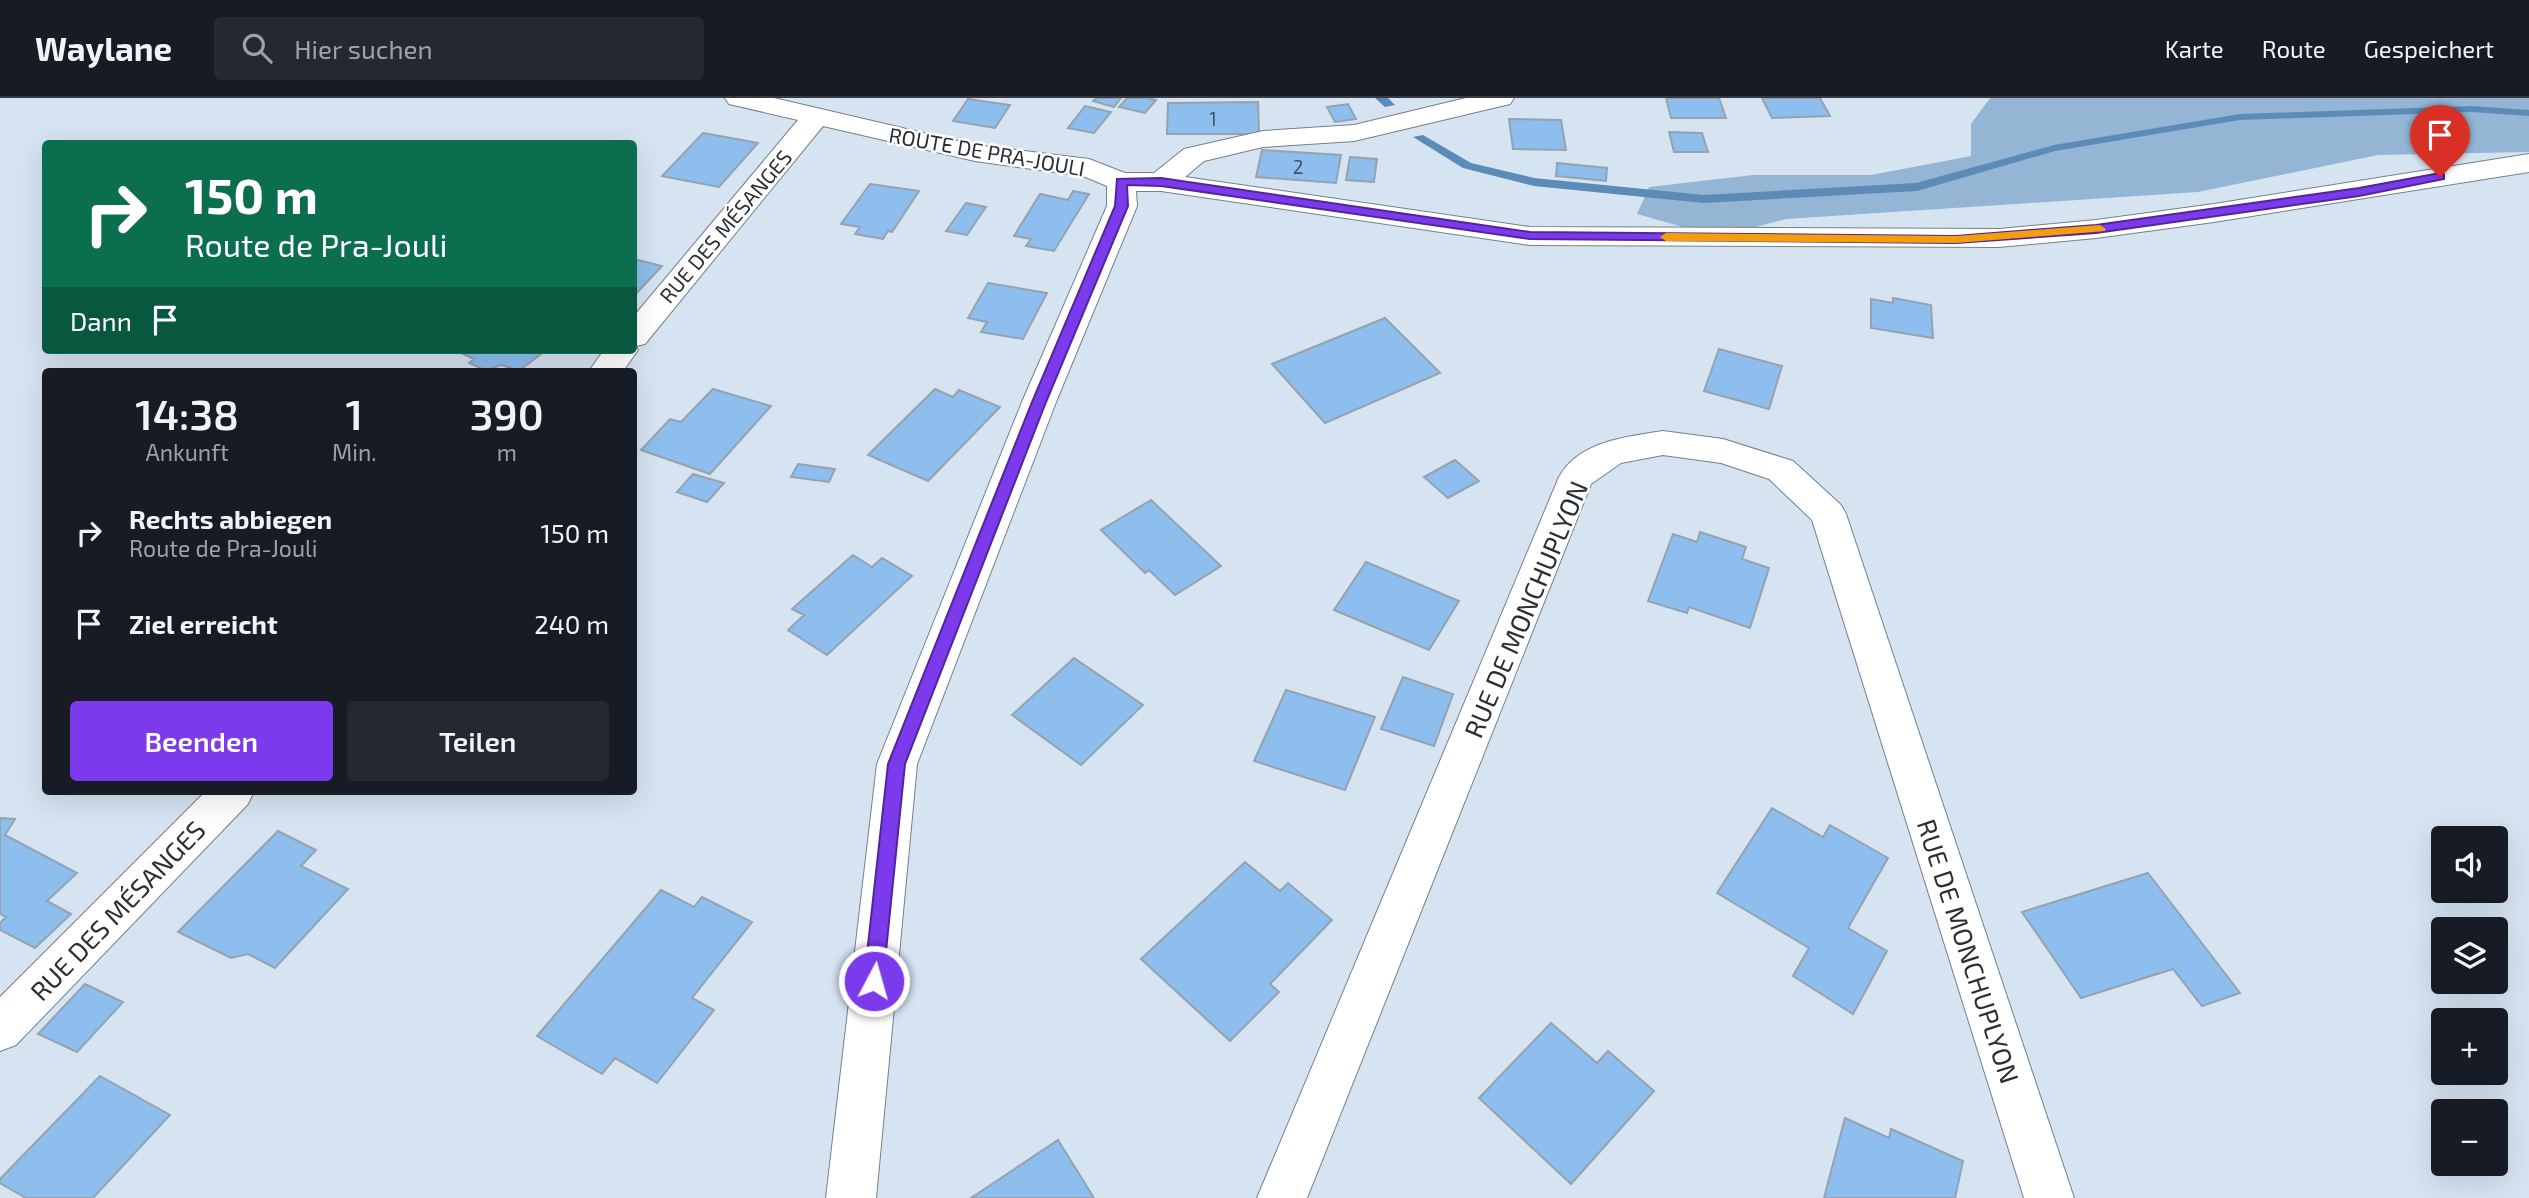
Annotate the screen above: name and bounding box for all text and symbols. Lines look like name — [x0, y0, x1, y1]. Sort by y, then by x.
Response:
search box — [214, 17, 704, 80]
text: Waylane — [35, 28, 172, 68]
icon: search — [238, 29, 276, 67]
text: Hier suchen — [294, 33, 433, 64]
text: Karte — [2165, 34, 2224, 63]
text: Route — [2262, 34, 2326, 63]
text: Gespeichert — [2364, 34, 2494, 63]
pin — [2410, 105, 2470, 177]
house number: 1 — [1209, 107, 1217, 130]
icon: arrive — [2421, 116, 2459, 154]
street label: ROUTE DE PRA-JOULI — [887, 121, 1087, 181]
street label: RUE DES MÉSANGES — [654, 144, 796, 308]
house number: 2 — [1293, 155, 1303, 178]
text: 150 m — [185, 165, 318, 224]
icon: right — [70, 168, 161, 259]
text: Route de Pra-Jouli — [185, 225, 447, 263]
icon: arrive — [146, 301, 184, 339]
text: Dann — [70, 305, 132, 336]
text: 14:38 — [135, 388, 239, 438]
text: 1 — [346, 388, 363, 438]
text: 390 — [470, 388, 544, 438]
text: Ankunft — [145, 438, 229, 466]
text: Min. — [332, 438, 377, 466]
text: m — [497, 438, 517, 466]
street label: RUE DE MONCHUPLYON — [1457, 476, 1593, 742]
text: Rechts abbiegen — [129, 503, 332, 534]
icon: right — [70, 514, 108, 552]
text: 150 m — [540, 517, 609, 548]
text: Route de Pra-Jouli — [129, 534, 318, 562]
icon: arrive — [70, 605, 108, 643]
text: Ziel erreicht — [129, 608, 278, 639]
text: 240 m — [534, 608, 609, 639]
button: Beenden — [70, 701, 333, 781]
button: Teilen — [347, 701, 609, 781]
street label: RUE DES MÉSANGES — [23, 814, 211, 1006]
street label: RUE DE MONCHUPLYON — [1912, 815, 2026, 1087]
map controls — [2431, 826, 2508, 1176]
button: sound — [2431, 826, 2508, 903]
button: layers — [2431, 917, 2508, 994]
position arrow — [837, 944, 911, 1018]
button: + — [2431, 1008, 2508, 1085]
button: − — [2431, 1099, 2508, 1176]

